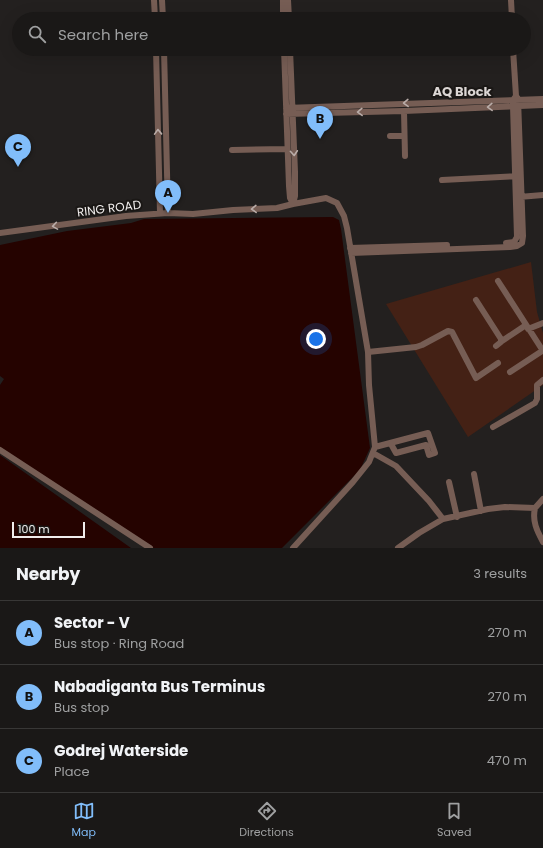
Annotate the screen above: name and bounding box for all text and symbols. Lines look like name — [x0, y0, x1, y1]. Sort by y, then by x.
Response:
search box — [12, 12, 531, 56]
icon: search — [26, 23, 48, 45]
text: Search here — [58, 24, 148, 45]
district label: AQ Block — [432, 82, 492, 101]
one-way arrow — [403, 99, 409, 108]
one-way arrow — [487, 103, 493, 112]
pin: B — [307, 106, 333, 139]
one-way arrow — [357, 108, 363, 116]
one-way arrow — [154, 129, 163, 135]
pin: C — [5, 134, 31, 167]
one-way arrow — [289, 150, 298, 156]
pin: A — [155, 180, 181, 213]
street label: RING ROAD — [76, 196, 142, 220]
one-way arrow — [251, 205, 257, 213]
one-way arrow — [52, 221, 58, 230]
your location — [306, 329, 326, 349]
scale bar — [12, 520, 85, 539]
text: 100 m — [18, 521, 50, 537]
text: Nearby — [16, 562, 80, 586]
text: 3 results — [473, 564, 527, 583]
text: Sector - V — [54, 612, 130, 633]
text: A — [24, 623, 34, 642]
text: 270 m — [487, 623, 527, 642]
text: Bus stop · Ring Road — [54, 634, 184, 653]
text: Nabadiganta Bus Terminus — [54, 676, 265, 697]
text: B — [25, 687, 33, 706]
text: 270 m — [487, 687, 527, 706]
text: Bus stop — [54, 698, 109, 717]
text: Godrej Waterside — [54, 740, 188, 761]
text: C — [24, 751, 34, 770]
text: 470 m — [487, 751, 527, 770]
text: Place — [54, 762, 89, 781]
tab: Map — [72, 800, 96, 841]
tab: Directions — [239, 800, 294, 841]
tab: Saved — [437, 800, 471, 841]

